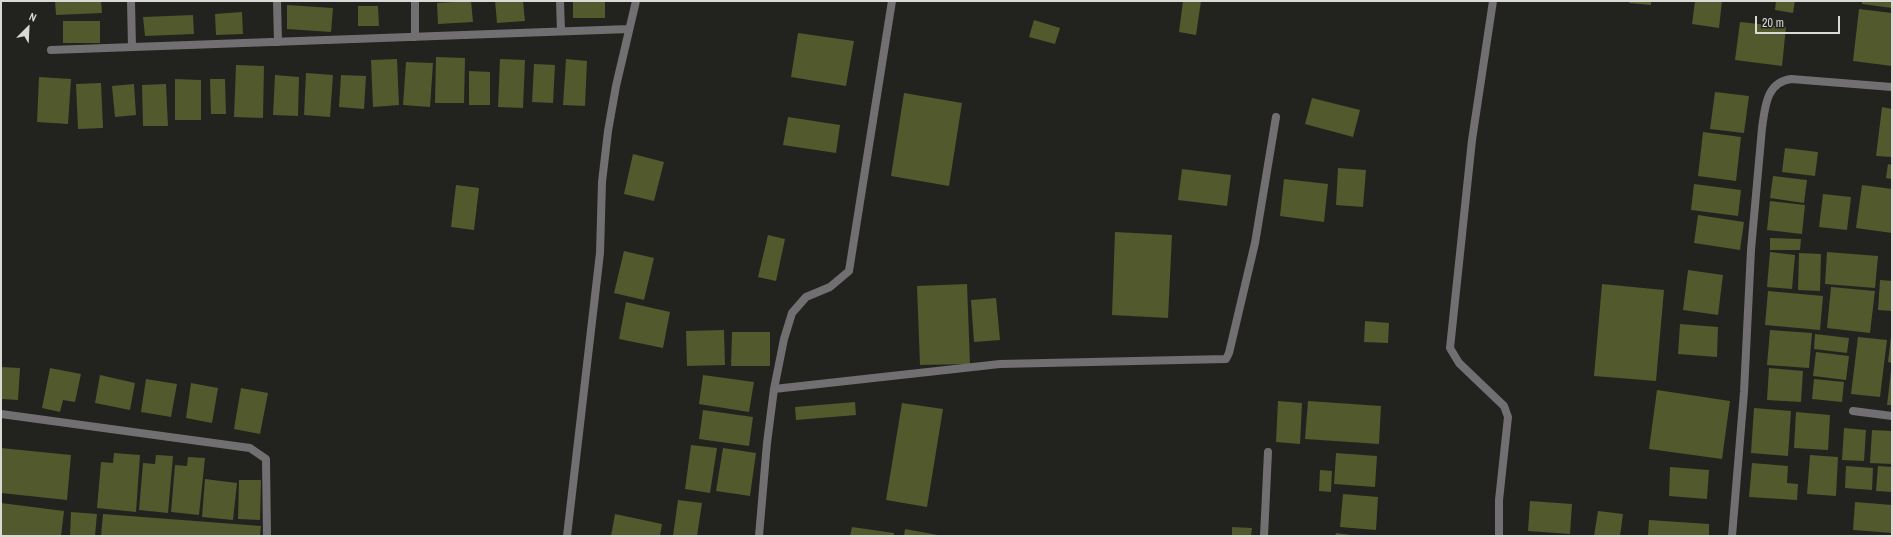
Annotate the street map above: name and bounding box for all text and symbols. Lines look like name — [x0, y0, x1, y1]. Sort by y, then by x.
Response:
north arrow — [8, 8, 48, 48]
scale bar — [1757, 8, 1842, 34]
text: N — [27, 9, 39, 25]
text: 20 m — [1762, 15, 1784, 31]

